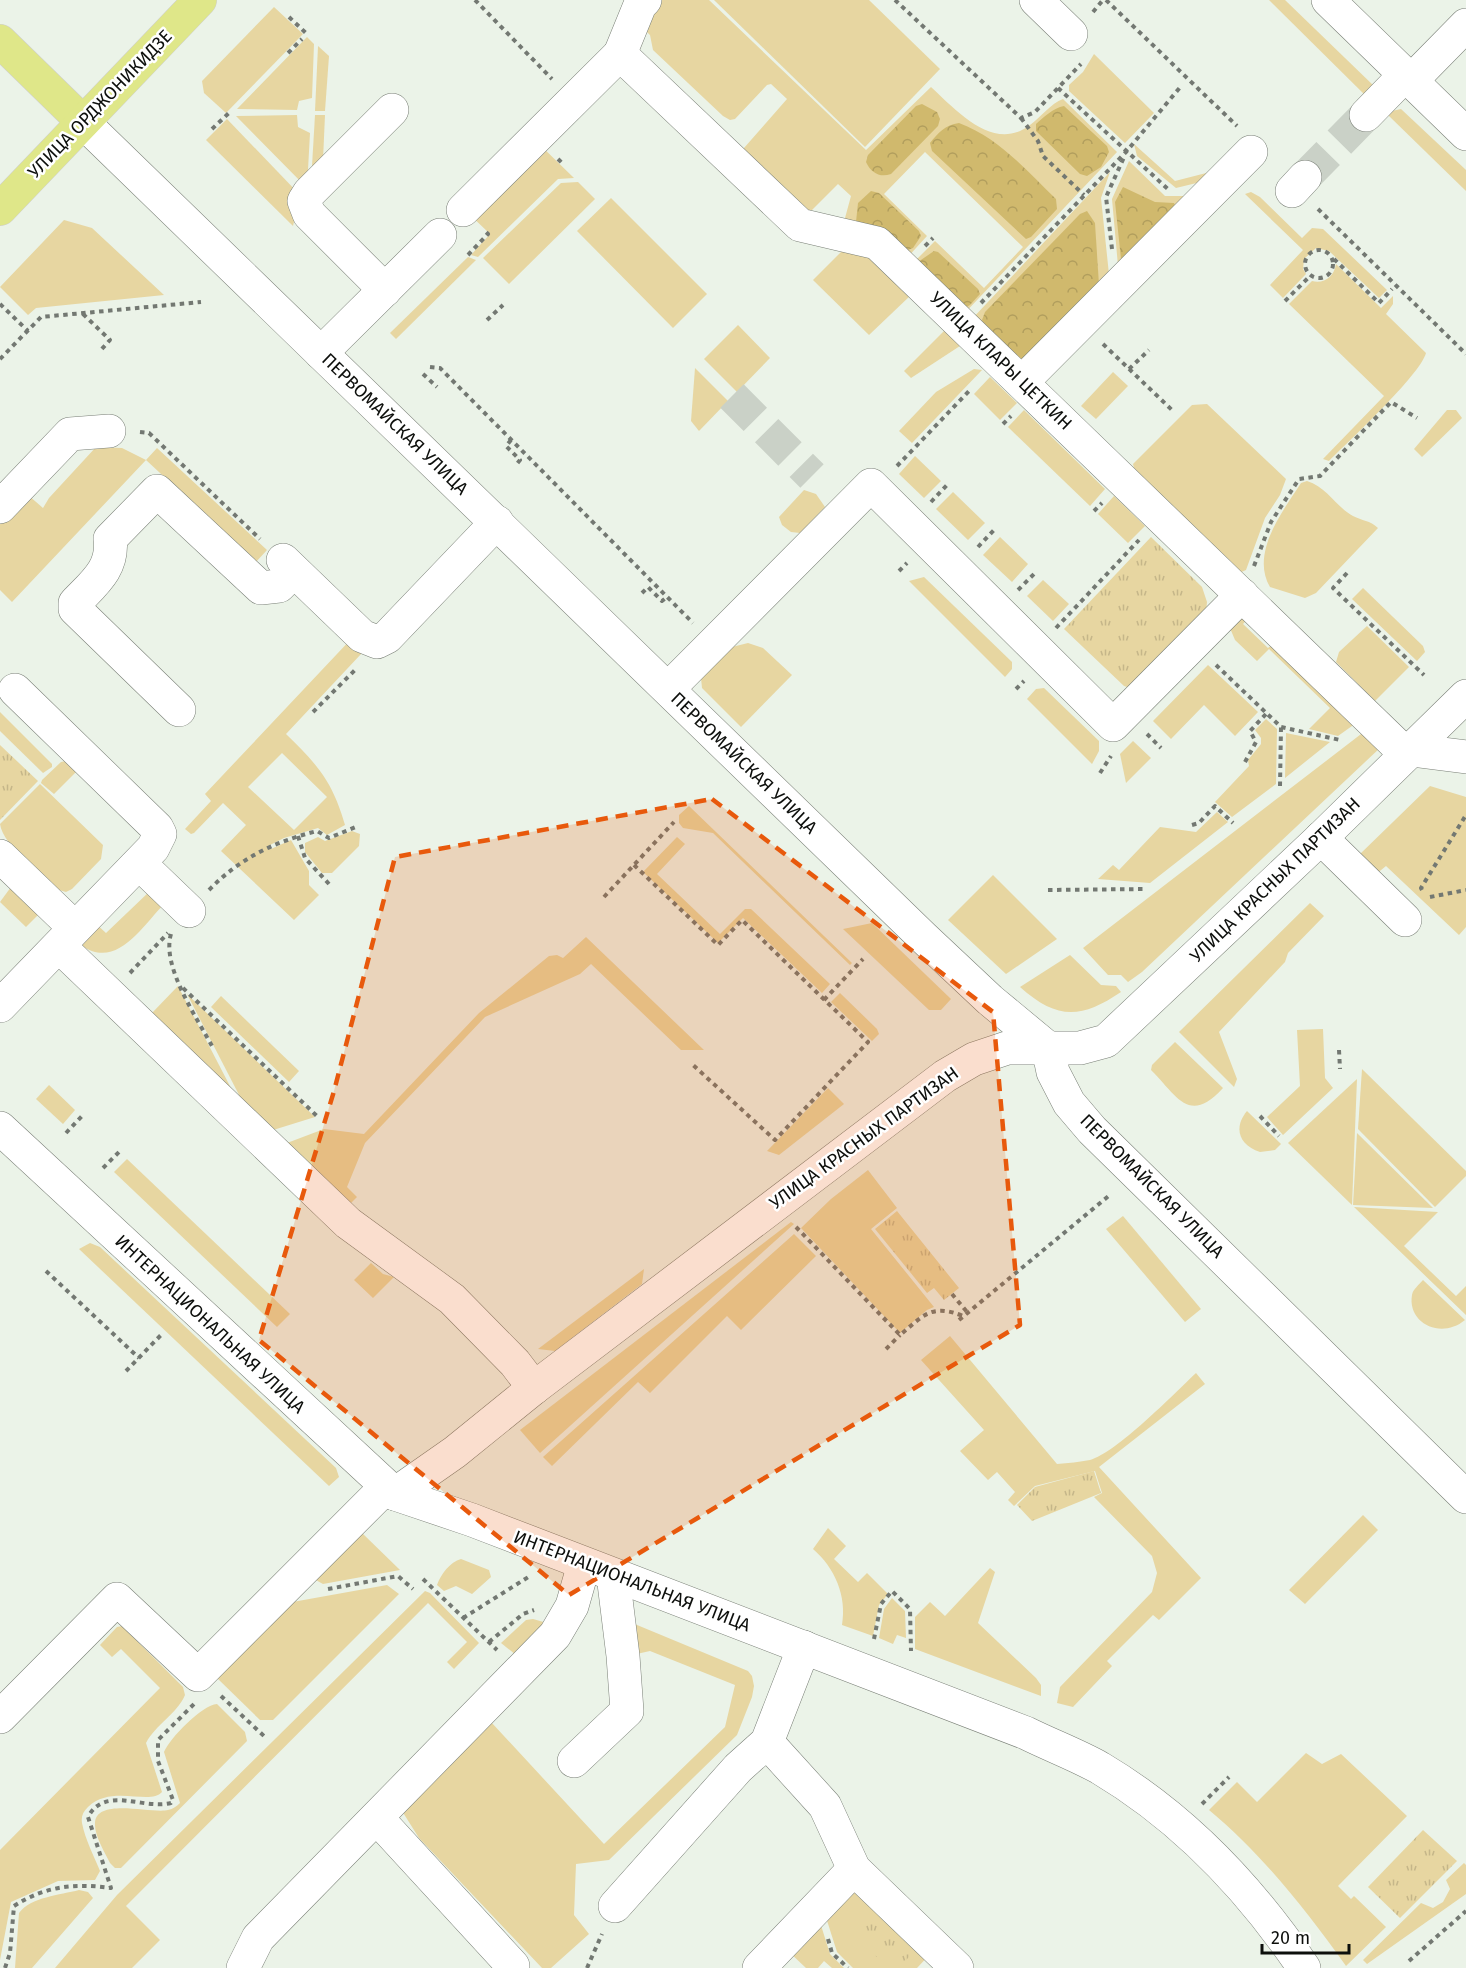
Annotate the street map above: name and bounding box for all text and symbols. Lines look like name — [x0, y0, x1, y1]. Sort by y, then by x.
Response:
street label: УЛИЦА ОРДЖОНИКИДЗЕ — [23, 25, 177, 183]
street label: УЛИЦА КЛАРЫ ЦЕТКИН — [925, 287, 1077, 435]
street label: ПЕРВОМАЙСКАЯ УЛИЦА — [317, 349, 473, 500]
street label: ПЕРВОМАЙСКАЯ УЛИЦА — [666, 688, 822, 839]
street label: УЛИЦА КРАСНЫХ ПАРТИЗАН — [1185, 793, 1365, 967]
street label: УЛИЦА КРАСНЫХ ПАРТИЗАН — [765, 1062, 963, 1214]
street label: ПЕРВОМАЙСКАЯ УЛИЦА — [1075, 1109, 1229, 1263]
street label: ИНТЕРНАЦИОНАЛЬНАЯ УЛИЦА — [110, 1230, 310, 1418]
street label: ИНТЕРНАЦИОНАЛЬНАЯ УЛИЦА — [510, 1526, 754, 1637]
scale bar — [1262, 1917, 1349, 1955]
text: 20 m — [1271, 1927, 1310, 1949]

